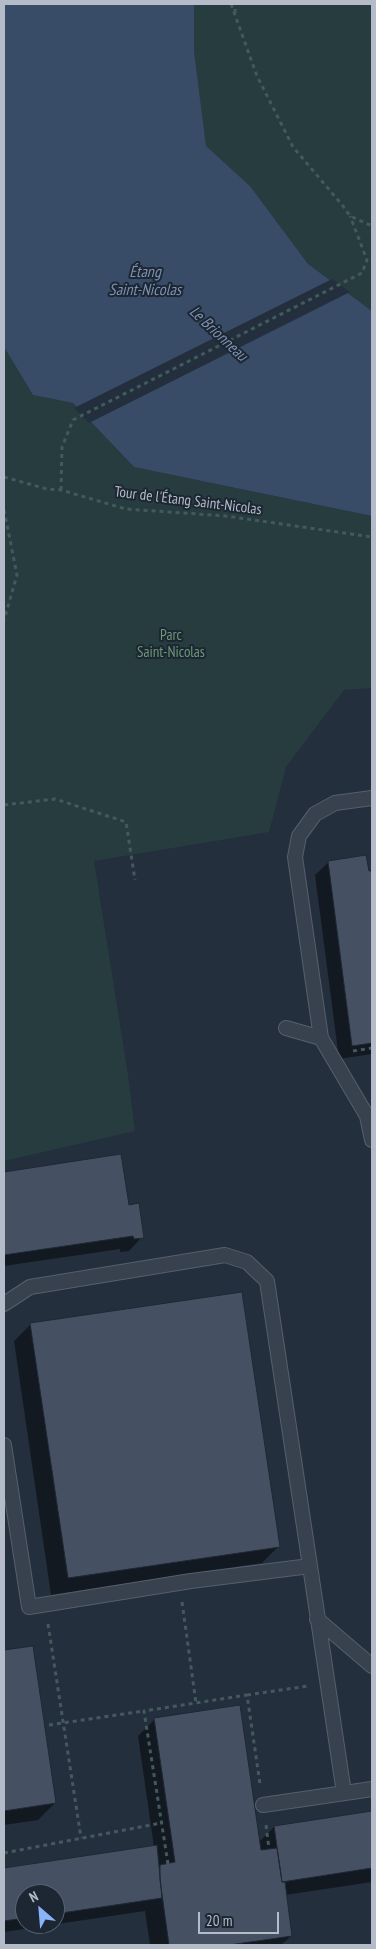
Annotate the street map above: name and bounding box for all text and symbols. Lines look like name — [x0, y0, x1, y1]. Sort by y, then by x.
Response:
water label: Étang Saint-Nicolas — [109, 262, 181, 300]
water label: Le Brionneau — [185, 302, 251, 366]
street label: Tour de l'Étang Saint-Nicolas — [113, 483, 263, 519]
park label: Parc Saint-Nicolas — [137, 627, 205, 662]
north arrow — [15, 1884, 65, 1934]
text: N — [26, 1887, 41, 1906]
scale bar — [201, 1902, 282, 1934]
text: 20 m — [206, 1911, 232, 1930]

